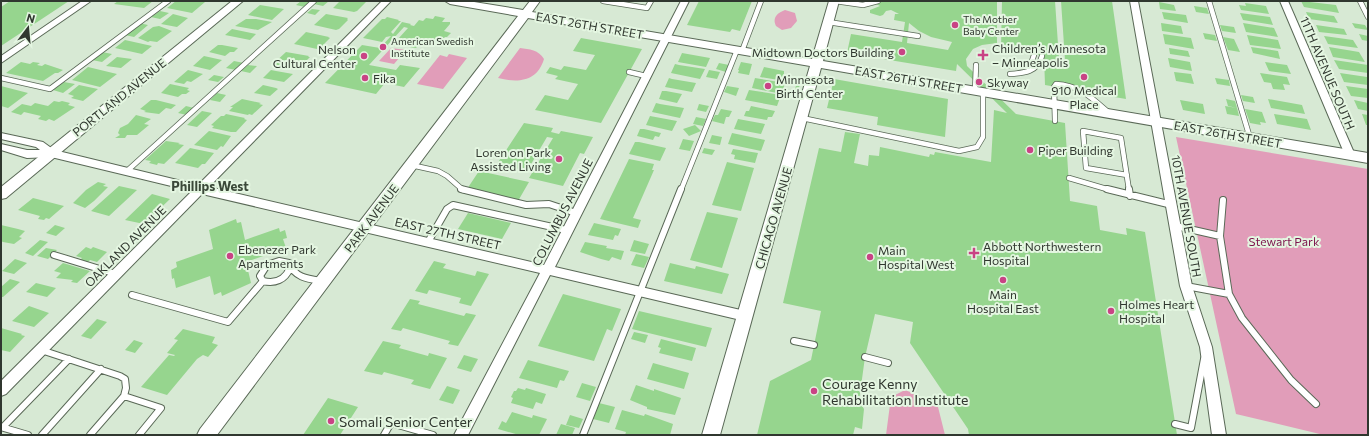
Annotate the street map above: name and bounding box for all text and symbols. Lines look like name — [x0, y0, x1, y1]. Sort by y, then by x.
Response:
north arrow — [8, 8, 48, 48]
street label: EAST 26TH STREET — [535, 9, 645, 41]
text: N — [25, 11, 37, 25]
place label: The Mother Baby Center — [963, 13, 1019, 37]
street label: 11TH AVENUE SOUTH — [1298, 14, 1358, 132]
marker: The Mother Baby Center — [950, 20, 960, 30]
place label: American Swedish Institute — [391, 35, 474, 59]
place label: Children’s Minnesota – Minneapolis — [992, 41, 1106, 69]
place label: Nelson Cultural Center — [273, 42, 356, 70]
marker: American Swedish Institute — [378, 42, 388, 52]
place label: Midtown Doctors Building — [752, 45, 894, 59]
marker: Midtown Doctors Building — [897, 47, 907, 57]
marker: Children’s Minnesota – Minneapolis — [977, 49, 989, 61]
marker: Nelson Cultural Center — [359, 51, 369, 61]
street label: PORTLAND AVENUE — [70, 55, 168, 139]
street label: EAST 26TH STREET — [854, 63, 964, 95]
place label: Fika — [373, 71, 396, 85]
place label: Minnesota Birth Center — [776, 72, 843, 100]
marker: 910 Medical Place — [1079, 72, 1089, 82]
marker: Fika — [360, 73, 370, 83]
place label: Skyway — [987, 75, 1029, 89]
marker: Skyway — [974, 77, 984, 87]
marker: Minnesota Birth Center — [763, 81, 773, 91]
place label: 910 Medical Place — [1051, 83, 1117, 111]
street label: EAST 26TH STREET — [1173, 118, 1283, 150]
place label: Piper Building — [1038, 143, 1114, 157]
place label: Loren on Park Assisted Living — [470, 145, 551, 173]
marker: Piper Building — [1025, 145, 1035, 155]
marker: Loren on Park Assisted Living — [554, 154, 564, 164]
street label: 10TH AVENUE SOUTH — [1169, 154, 1205, 278]
street label: COLUMBUS AVENUE — [529, 156, 595, 268]
street label: CHICAGO AVENUE — [752, 165, 794, 271]
district label: Phillips West — [171, 178, 249, 194]
street label: PARK AVENUE — [341, 181, 401, 255]
street label: OAKLAND AVENUE — [82, 203, 168, 289]
street label: EAST 27TH STREET — [393, 214, 503, 252]
park label: Stewart Park — [1249, 234, 1320, 248]
place label: Abbott Northwestern Hospital — [983, 239, 1101, 267]
place label: Ebenezer Park Apartments — [238, 242, 317, 270]
place label: Main Hospital West — [878, 243, 954, 271]
marker: Abbott Northwestern Hospital — [968, 247, 980, 259]
marker: Ebenezer Park Apartments — [225, 251, 235, 261]
marker: Main Hospital West — [865, 252, 875, 262]
marker: Main Hospital East — [998, 275, 1008, 285]
place label: Main Hospital East — [967, 287, 1039, 315]
place label: Holmes Heart Hospital — [1119, 297, 1194, 325]
marker: Holmes Heart Hospital — [1106, 306, 1116, 316]
place label: Courage Kenny Rehabilitation Institute — [822, 375, 968, 408]
marker: Courage Kenny Rehabilitation Institute — [809, 386, 819, 396]
place label: Somali Senior Center — [339, 413, 473, 430]
marker: Somali Senior Center — [326, 416, 336, 426]

